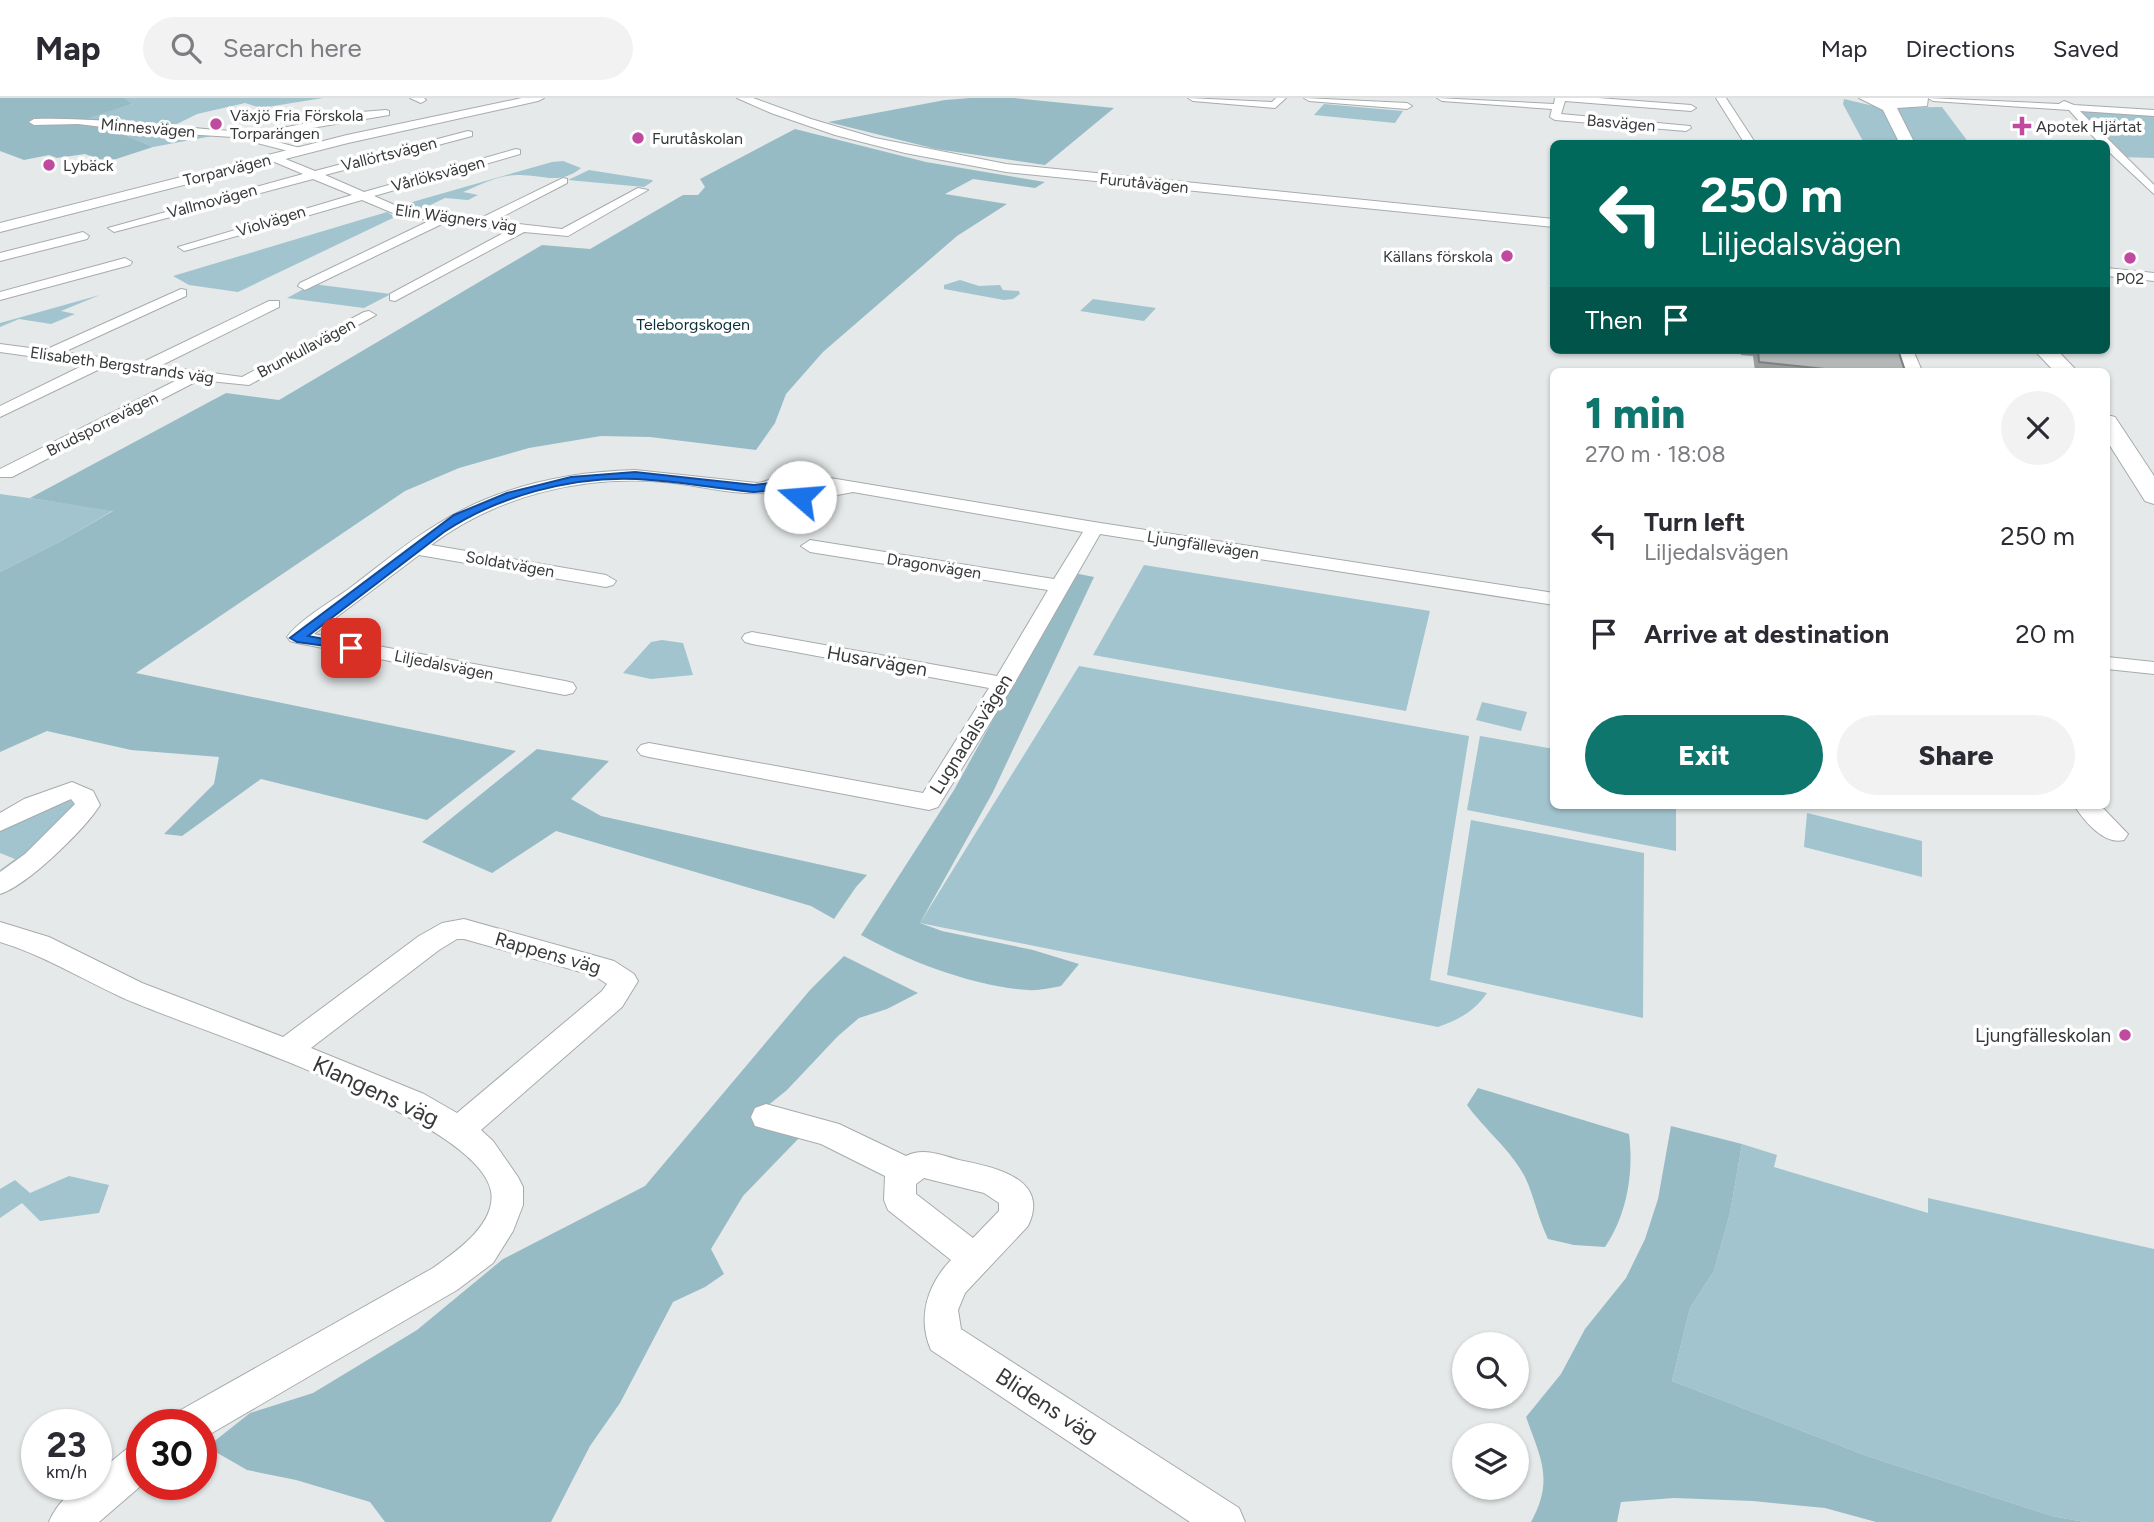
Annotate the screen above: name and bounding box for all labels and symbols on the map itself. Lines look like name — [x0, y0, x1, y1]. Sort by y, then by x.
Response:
place label: Växjö Fria Förskola Torparängen — [230, 106, 363, 143]
street label: Basvägen — [1586, 111, 1656, 135]
street label: Minnesvägen — [100, 114, 196, 142]
marker: Växjö Fria Förskola Torparängen — [208, 116, 224, 132]
place label: Apotek Hjärtat — [2036, 117, 2142, 136]
marker: Apotek Hjärtat — [2014, 118, 2030, 134]
place label: Furutåskolan — [652, 129, 743, 148]
marker: Furutåskolan — [630, 130, 646, 146]
street label: Vallörtsvägen — [339, 133, 439, 175]
street label: Torparvägen — [181, 150, 273, 190]
street label: Vårlöksvägen — [389, 152, 487, 196]
place label: Lybäck — [63, 156, 114, 175]
marker: Lybäck — [41, 157, 57, 173]
street label: Furutåvägen — [1099, 169, 1189, 197]
street label: Vallmovägen — [165, 180, 259, 222]
street label: Elin Wägners väg — [394, 200, 518, 236]
street label: Violvägen — [234, 201, 308, 240]
place label: Källans förskola — [1383, 247, 1493, 266]
marker: Källans förskola — [1499, 248, 1515, 264]
marker: P02 — [2122, 250, 2138, 266]
place label: P02 — [2116, 269, 2144, 288]
street label: Brunkullavägen — [254, 314, 358, 382]
park label: Teleborgskogen — [636, 315, 750, 334]
street label: Elisabeth Bergstrands väg — [29, 343, 215, 387]
street label: Brudsporrevägen — [43, 388, 161, 460]
position arrow — [763, 460, 837, 534]
street label: Ljungfällevägen — [1146, 527, 1260, 563]
street label: Soldatvägen — [464, 547, 556, 581]
street label: Dragonvägen — [885, 549, 983, 583]
pin — [321, 618, 381, 678]
street label: Husarvägen — [825, 641, 929, 681]
street label: Liljedalsvägen — [393, 646, 495, 684]
street label: Lugnadalsvägen — [925, 670, 1017, 798]
street label: Rappens väg — [492, 927, 604, 979]
place label: Ljungfälleskolan — [1975, 1024, 2111, 1047]
marker: Ljungfälleskolan — [2117, 1027, 2133, 1043]
street label: Klangens väg — [308, 1050, 444, 1132]
street label: Blidens väg — [990, 1361, 1104, 1449]
speed limit sign: 30 — [126, 1409, 217, 1500]

